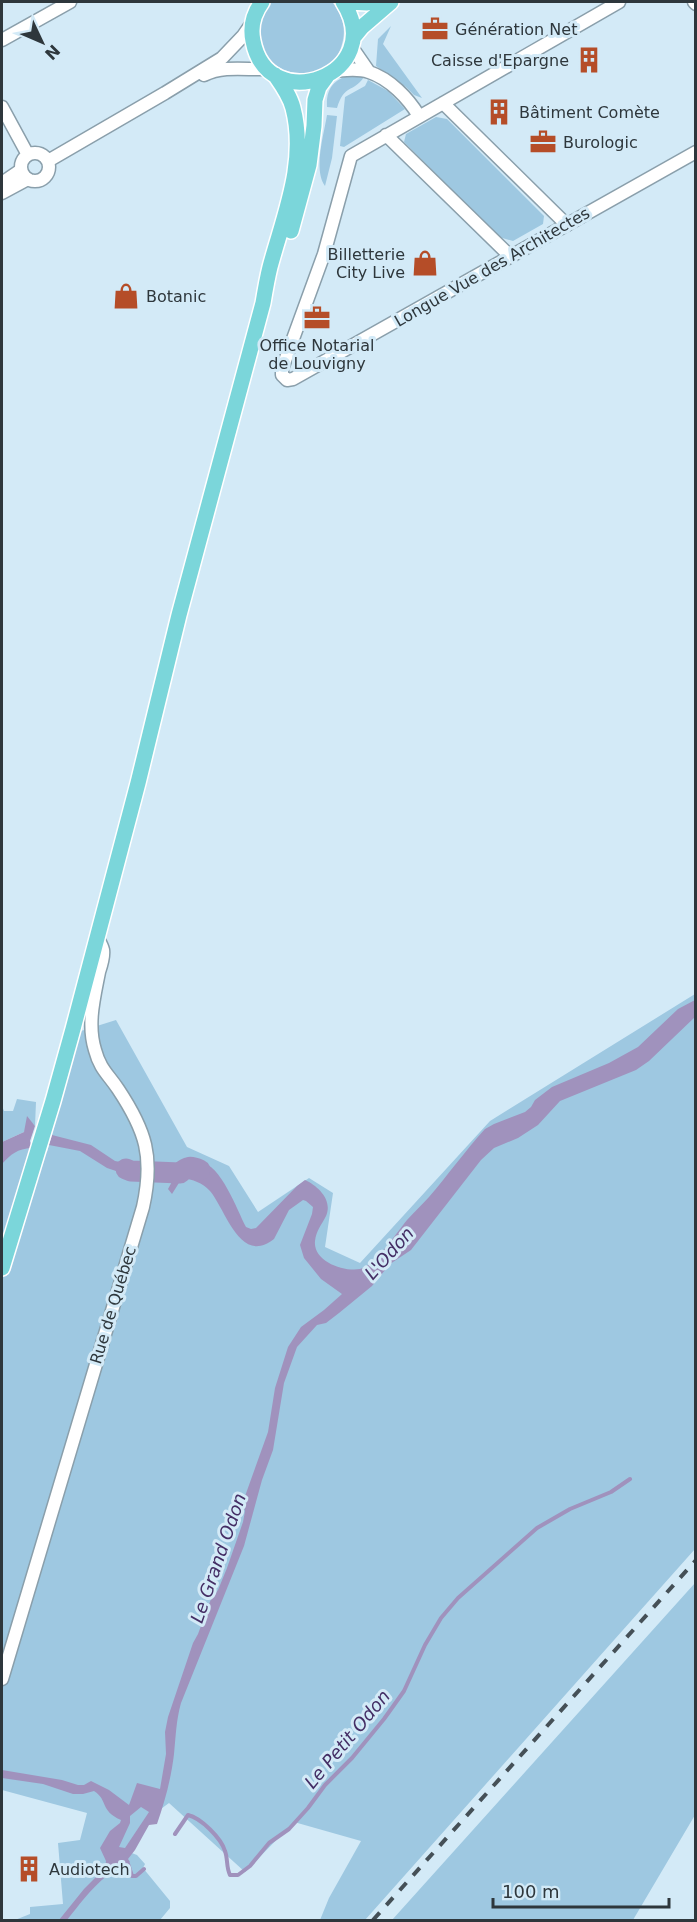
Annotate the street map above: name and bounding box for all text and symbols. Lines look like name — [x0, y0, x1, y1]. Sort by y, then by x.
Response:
north arrow — [12, 12, 72, 72]
office icon: Génération Net — [420, 14, 450, 44]
place label: Génération Net — [455, 20, 577, 39]
text: N — [41, 41, 64, 63]
building icon: Caisse d'Epargne — [574, 45, 604, 75]
place label: Caisse d'Epargne — [431, 51, 569, 70]
building icon: Bâtiment Comète — [484, 97, 514, 127]
place label: Bâtiment Comète — [519, 103, 660, 122]
office icon: Burologic — [528, 127, 558, 157]
place label: Burologic — [563, 133, 638, 152]
street label: Longue Vue des Architectes — [391, 203, 593, 331]
place label: Billetterie City Live — [328, 245, 405, 282]
shop icon: Billetterie City Live — [410, 248, 440, 278]
shop icon: Botanic — [111, 281, 141, 311]
place label: Botanic — [146, 287, 206, 306]
office icon: Office Notarial de Louvigny — [302, 303, 332, 333]
place label: Office Notarial de Louvigny — [260, 336, 374, 373]
water label: L'Odon — [360, 1223, 418, 1283]
street label: Rue de Québec — [86, 1244, 140, 1366]
water label: Le Grand Odon — [186, 1490, 250, 1626]
water label: Le Petit Odon — [300, 1686, 394, 1792]
building icon: Audiotech — [14, 1854, 44, 1884]
place label: Audiotech — [49, 1860, 130, 1879]
scale bar — [493, 1871, 668, 1909]
text: 100 m — [502, 1881, 560, 1902]

